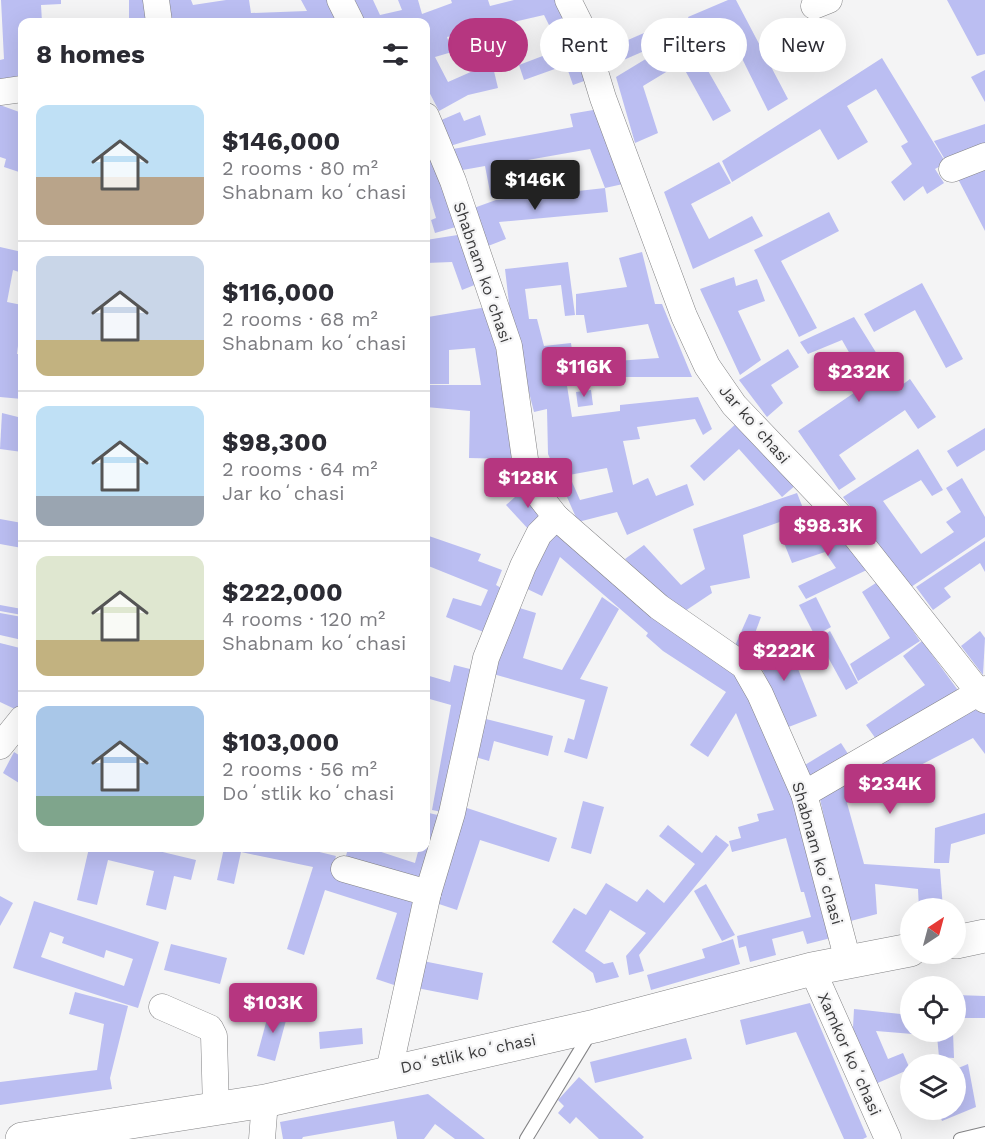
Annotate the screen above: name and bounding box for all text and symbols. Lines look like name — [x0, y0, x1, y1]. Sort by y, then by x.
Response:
chip: Buy — [448, 18, 528, 72]
chip: Rent — [540, 18, 629, 72]
chip: Filters — [641, 18, 747, 72]
chip: New — [759, 18, 846, 72]
icon: filters — [379, 38, 412, 71]
text: 8 homes — [36, 39, 145, 69]
text: $146,000 — [222, 126, 340, 156]
icon: home — [84, 129, 156, 201]
text: 2 rooms · 80 m² — [222, 156, 378, 180]
pin: $146K — [493, 160, 577, 211]
text: $146K — [505, 167, 565, 191]
text: Shabnam koʻchasi — [222, 180, 406, 204]
street label: Shabnam koʻchasi — [450, 199, 516, 345]
text: $116,000 — [222, 277, 335, 307]
icon: home — [84, 280, 156, 352]
text: 2 rooms · 68 m² — [222, 307, 378, 331]
text: Shabnam koʻchasi — [222, 331, 406, 355]
pin: $116K — [542, 347, 626, 398]
pin: $232K — [817, 352, 901, 403]
text: $116K — [556, 354, 612, 378]
text: $232K — [828, 359, 890, 383]
street label: Jar koʻchasi — [715, 381, 794, 468]
text: $98,300 — [222, 427, 327, 457]
icon: home — [84, 430, 156, 502]
text: 2 rooms · 64 m² — [222, 457, 378, 481]
pin: $128K — [486, 458, 570, 509]
text: $128K — [498, 465, 558, 489]
text: Jar koʻchasi — [222, 481, 345, 505]
pin: $98.3K — [779, 506, 877, 557]
text: $98.3K — [793, 513, 863, 537]
text: $222,000 — [222, 577, 343, 607]
icon: home — [84, 580, 156, 652]
text: 4 rooms · 120 m² — [222, 607, 385, 631]
text: Shabnam koʻchasi — [222, 631, 406, 655]
pin: $222K — [742, 631, 826, 682]
text: $222K — [753, 638, 815, 662]
text: $103,000 — [222, 727, 339, 757]
icon: home — [84, 730, 156, 802]
text: 2 rooms · 56 m² — [222, 757, 377, 781]
pin: $234K — [848, 764, 932, 815]
text: $234K — [858, 771, 922, 795]
street label: Shabnam koʻchasi — [788, 780, 847, 927]
text: Doʻstlik koʻchasi — [222, 781, 394, 805]
north arrow — [900, 898, 966, 964]
map controls — [900, 898, 966, 1120]
button: locate — [900, 976, 966, 1042]
pin: $103K — [231, 983, 315, 1034]
text: $103K — [243, 990, 303, 1014]
street label: Xamkor koʻchasi — [814, 990, 885, 1119]
street label: Doʻstlik koʻchasi — [399, 1030, 537, 1077]
button: layers — [900, 1054, 966, 1120]

